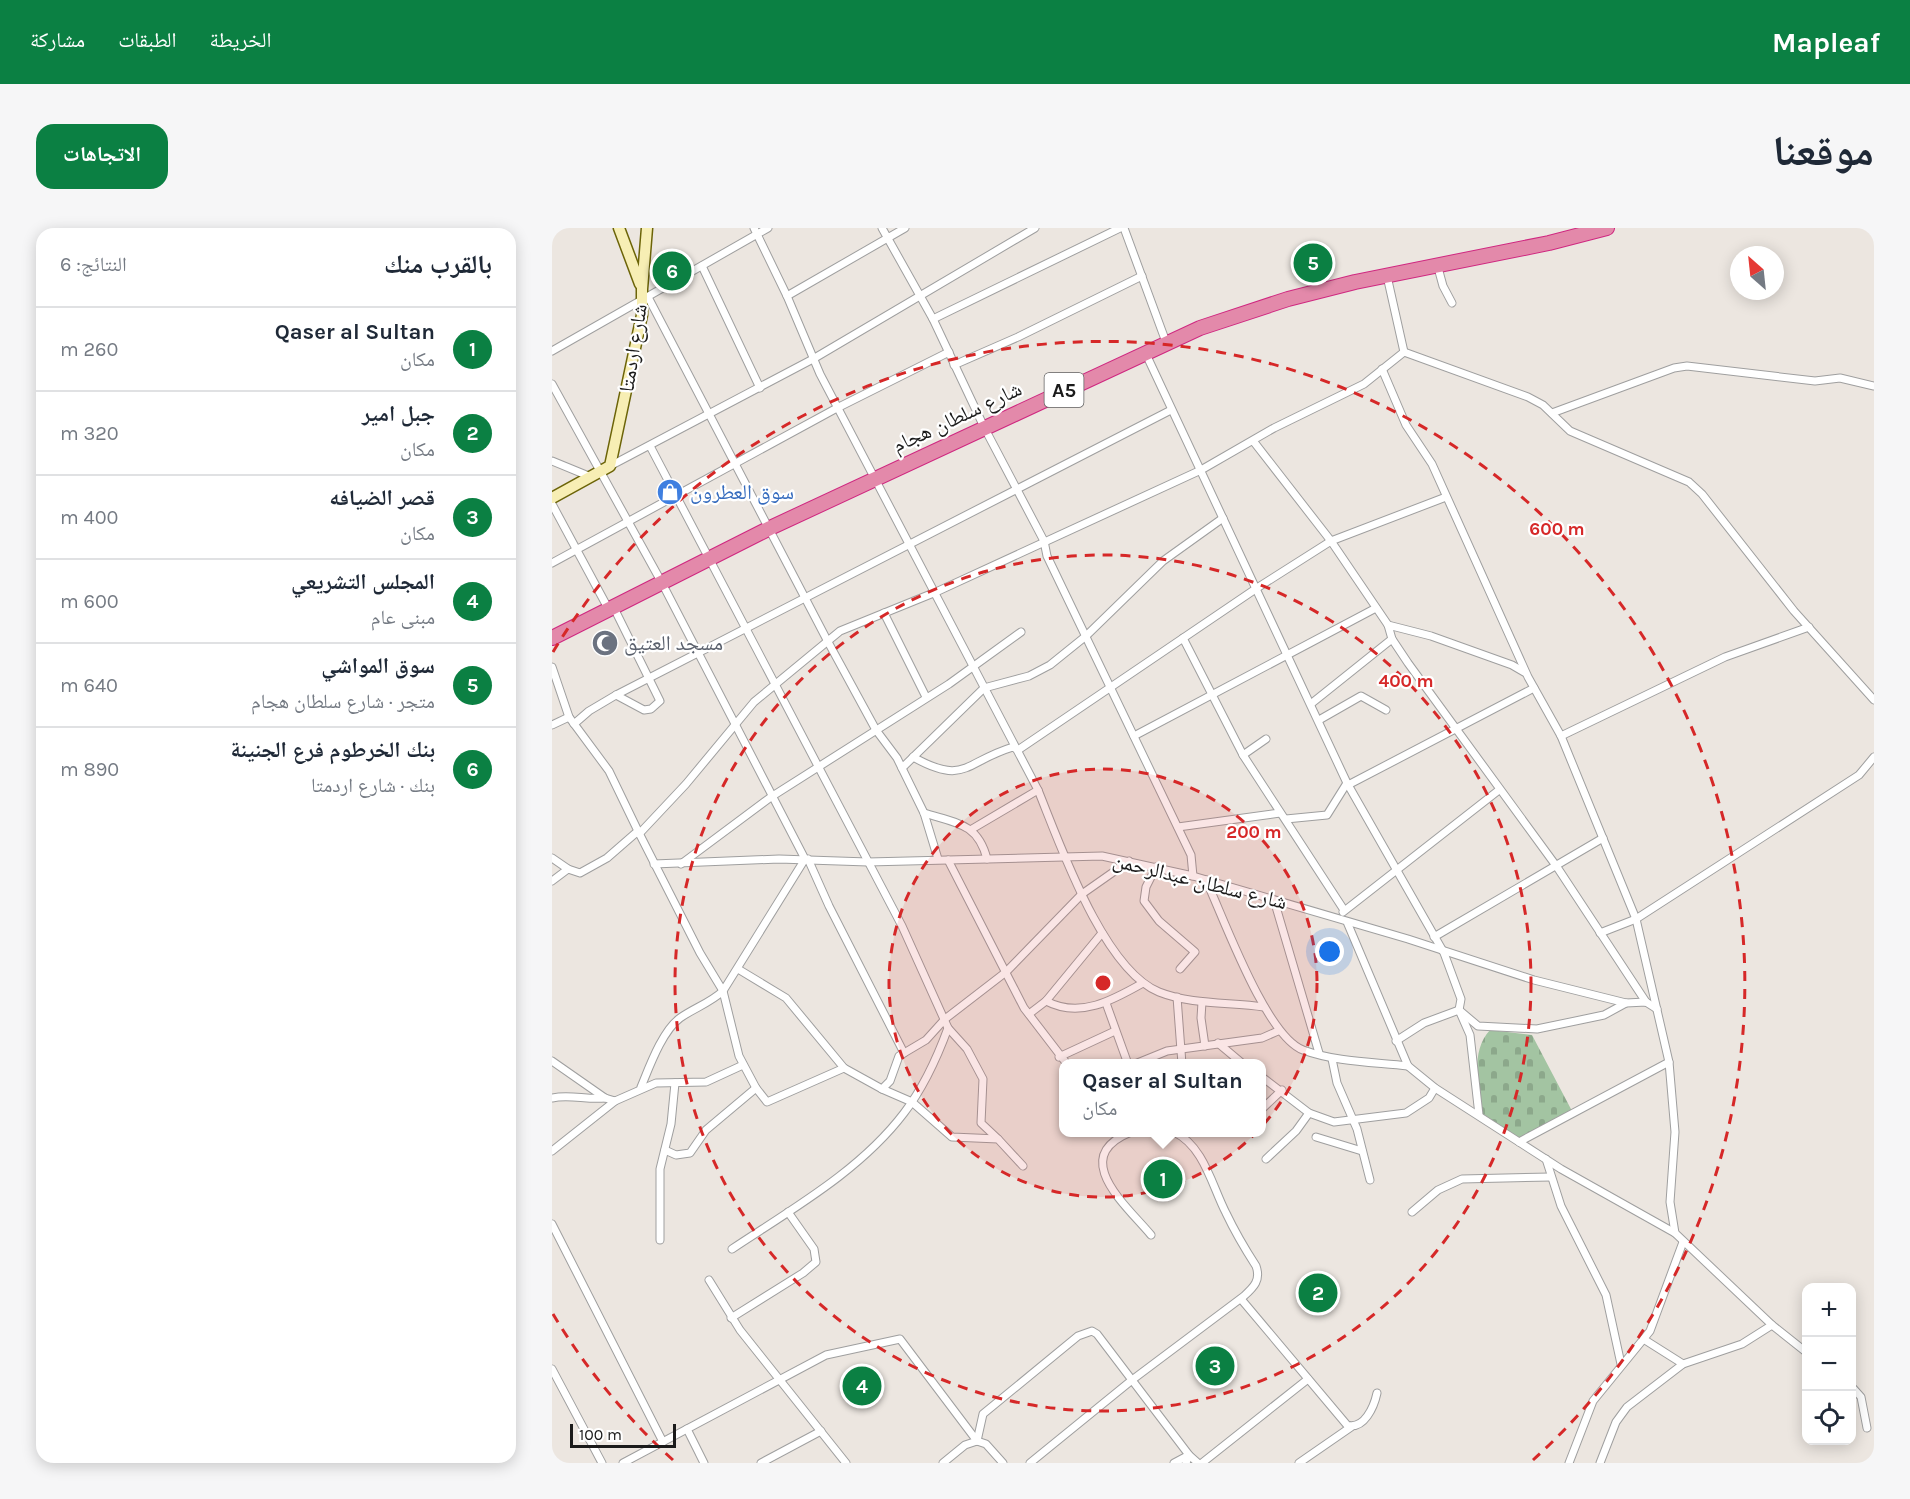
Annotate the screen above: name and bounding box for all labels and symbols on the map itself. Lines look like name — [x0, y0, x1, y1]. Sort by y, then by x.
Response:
pin: 5 — [1294, 240, 1332, 285]
north arrow — [1730, 246, 1784, 300]
pin: 6 — [652, 248, 692, 294]
street label: شارع اردمتا — [614, 302, 653, 394]
road number: A5 — [1044, 373, 1084, 407]
street label: شارع سلطان هجام — [889, 377, 1026, 459]
shop icon: سوق العطرون — [655, 477, 685, 507]
place label: سوق العطرون — [690, 480, 794, 505]
text: 600 m — [1529, 518, 1585, 540]
mosque icon: مسجد العتيق — [590, 628, 620, 658]
place label: مسجد العتيق — [624, 631, 723, 656]
text: 400 m — [1378, 670, 1434, 692]
text: 200 m — [1226, 821, 1282, 843]
street label: شارع سلطان عبدالرحمن — [1110, 848, 1290, 915]
your location — [1315, 937, 1344, 966]
centre of rings — [1093, 973, 1113, 993]
pin: 1 — [1144, 1156, 1182, 1202]
pin: 2 — [1298, 1270, 1338, 1316]
pin: 3 — [1196, 1344, 1234, 1388]
pin: 4 — [842, 1364, 882, 1408]
scale bar — [570, 1421, 676, 1448]

